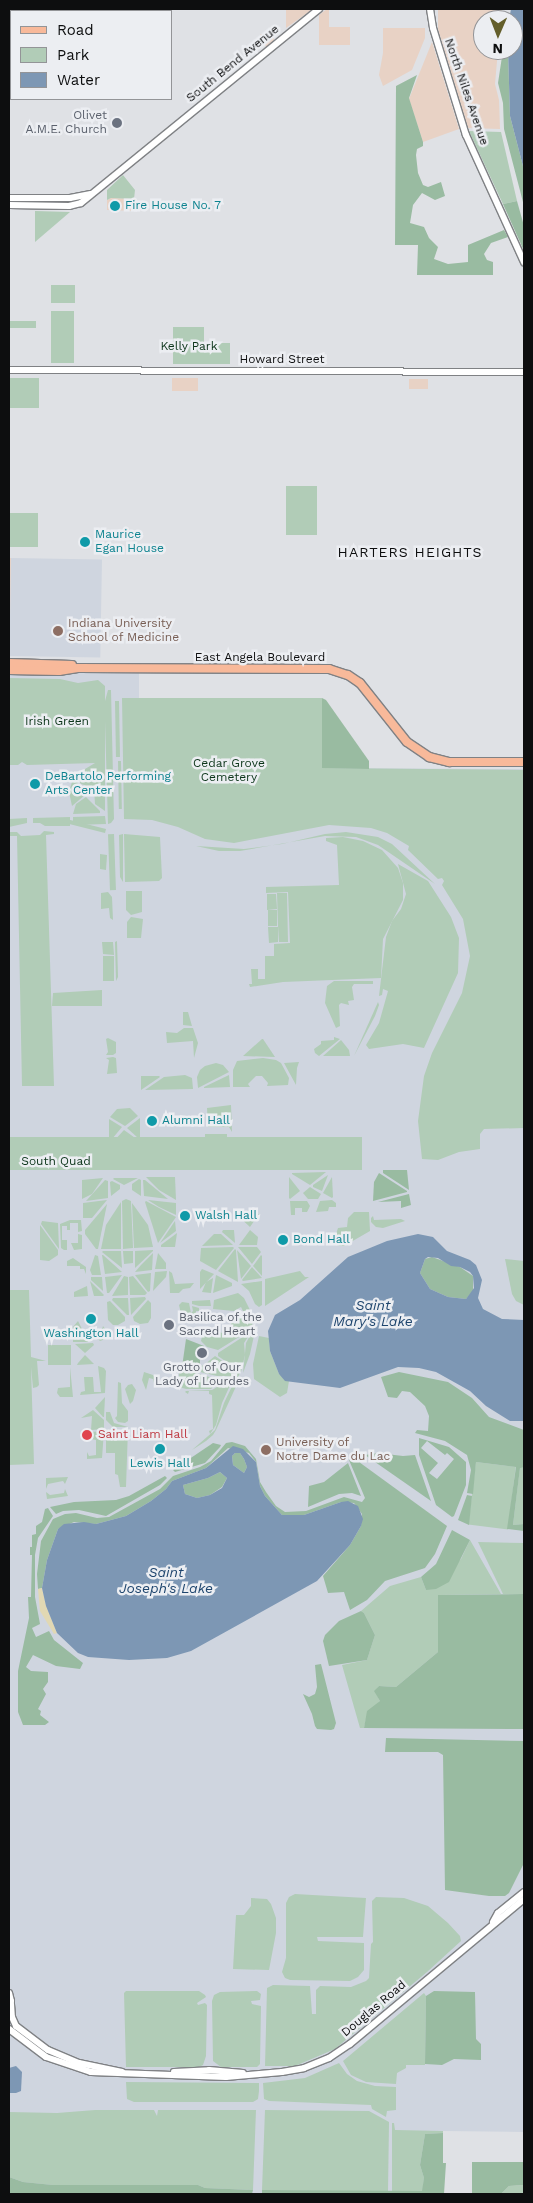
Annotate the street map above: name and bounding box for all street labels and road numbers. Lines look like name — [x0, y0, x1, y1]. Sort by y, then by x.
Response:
street label: South Bend Avenue — [184, 22, 282, 106]
street label: North Niles Avenue — [441, 36, 491, 148]
street label: Howard Street — [240, 353, 324, 367]
street label: East Angela Boulevard — [194, 651, 326, 665]
street label: Douglas Road — [339, 1978, 409, 2040]

